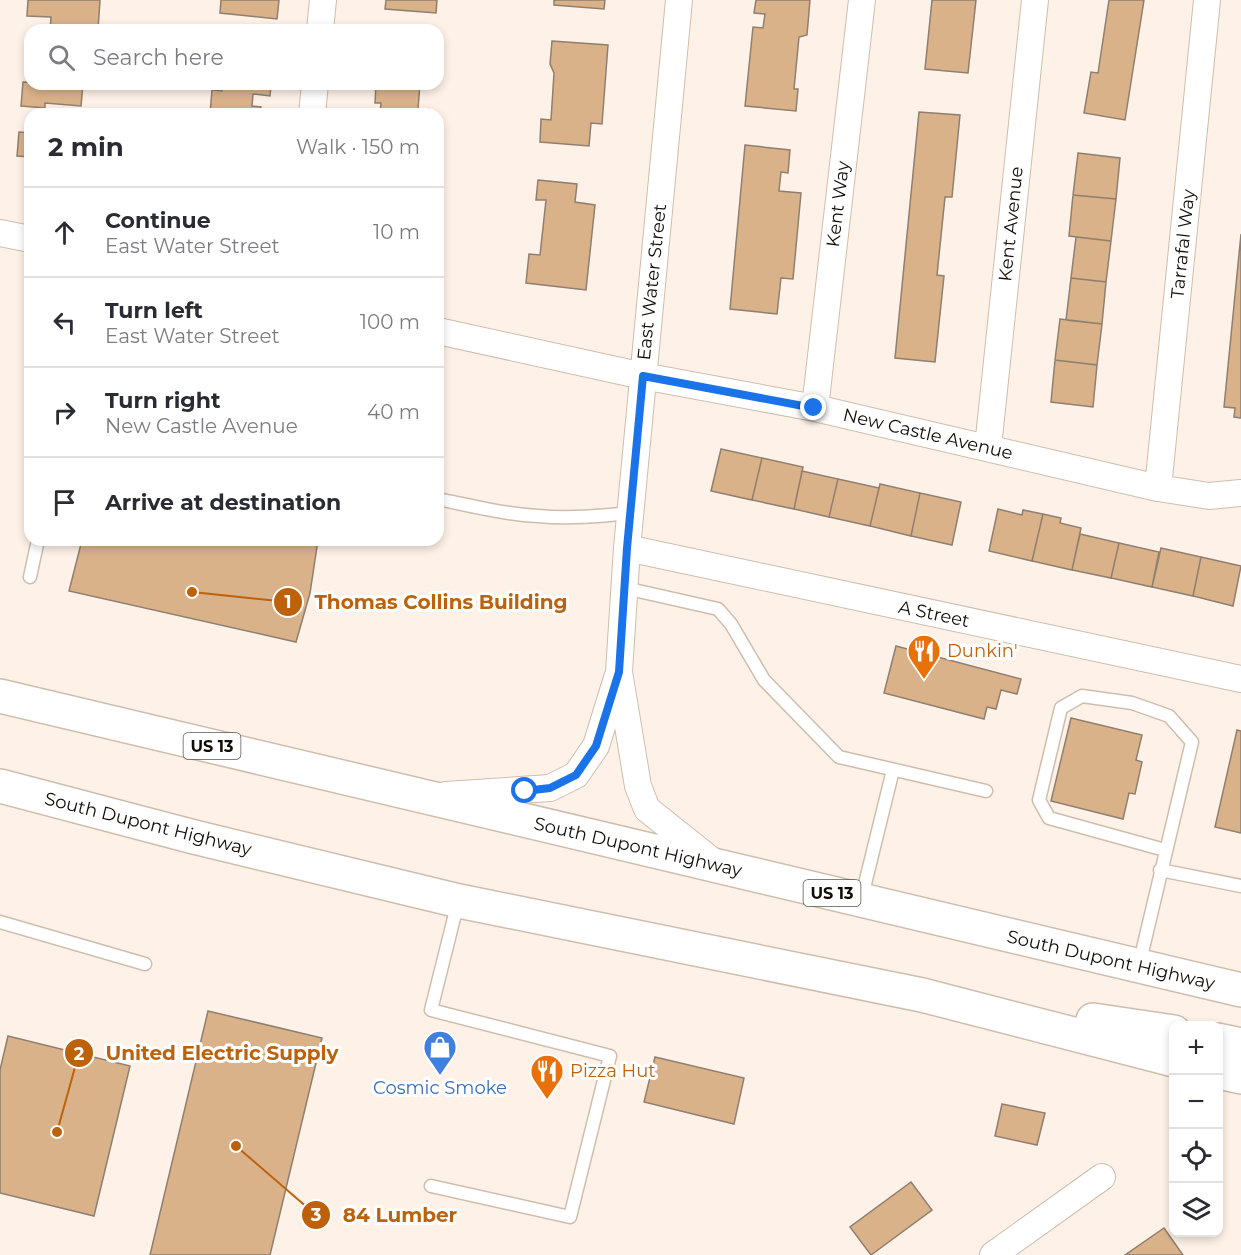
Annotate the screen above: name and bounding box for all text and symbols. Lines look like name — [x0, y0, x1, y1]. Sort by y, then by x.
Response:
search box — [24, 24, 444, 90]
icon: search — [45, 41, 78, 74]
text: Search here — [93, 44, 224, 71]
text: 2 min — [48, 131, 124, 163]
text: Walk · 150 m — [296, 135, 420, 159]
street label: Kent Way — [822, 160, 854, 248]
street label: Kent Avenue — [994, 165, 1028, 283]
street label: Tarrafal Way — [1166, 188, 1200, 300]
street label: East Water Street — [633, 203, 671, 361]
text: Continue — [105, 207, 211, 234]
icon: ahead — [48, 216, 81, 249]
text: 10 m — [373, 220, 420, 244]
text: East Water Street — [105, 234, 280, 258]
text: Turn left — [105, 297, 203, 324]
icon: left — [48, 306, 81, 339]
text: 100 m — [360, 310, 420, 334]
text: East Water Street — [105, 324, 280, 348]
text: Turn right — [105, 387, 220, 414]
route end — [800, 394, 826, 420]
icon: right — [48, 396, 81, 429]
text: 40 m — [367, 400, 420, 424]
street label: New Castle Avenue — [841, 404, 1015, 464]
text: New Castle Avenue — [105, 414, 298, 438]
icon: arrive — [48, 486, 81, 519]
text: Arrive at destination — [105, 489, 341, 516]
callout: Thomas Collins Building — [273, 583, 580, 621]
text: Thomas Collins Building — [314, 590, 568, 614]
text: 1 — [284, 591, 292, 613]
street label: A Street — [896, 596, 972, 632]
restaurant icon: Dunkin' — [906, 633, 942, 680]
place label: Dunkin' — [947, 640, 1018, 662]
road number: US 13 — [184, 733, 240, 759]
route start — [511, 777, 537, 803]
street label: South Dupont Highway — [42, 788, 254, 860]
street label: South Dupont Highway — [532, 812, 744, 882]
road number: US 13 — [804, 880, 860, 906]
street label: South Dupont Highway — [1005, 925, 1217, 995]
map controls — [1169, 1021, 1223, 1237]
button: + — [1169, 1021, 1223, 1075]
shop icon: Cosmic Smoke — [422, 1029, 458, 1076]
callout: United Electric Supply — [64, 1034, 351, 1072]
text: United Electric Supply — [106, 1041, 340, 1065]
text: 2 — [74, 1043, 85, 1065]
restaurant icon: Pizza Hut — [529, 1053, 565, 1100]
place label: Pizza Hut — [570, 1060, 656, 1082]
button: − — [1169, 1075, 1223, 1129]
place label: Cosmic Smoke — [373, 1077, 507, 1099]
button: locate — [1169, 1129, 1223, 1183]
button: layers — [1169, 1183, 1223, 1237]
callout: 84 Lumber — [301, 1196, 469, 1234]
text: 84 Lumber — [343, 1203, 458, 1227]
text: 3 — [310, 1204, 322, 1226]

